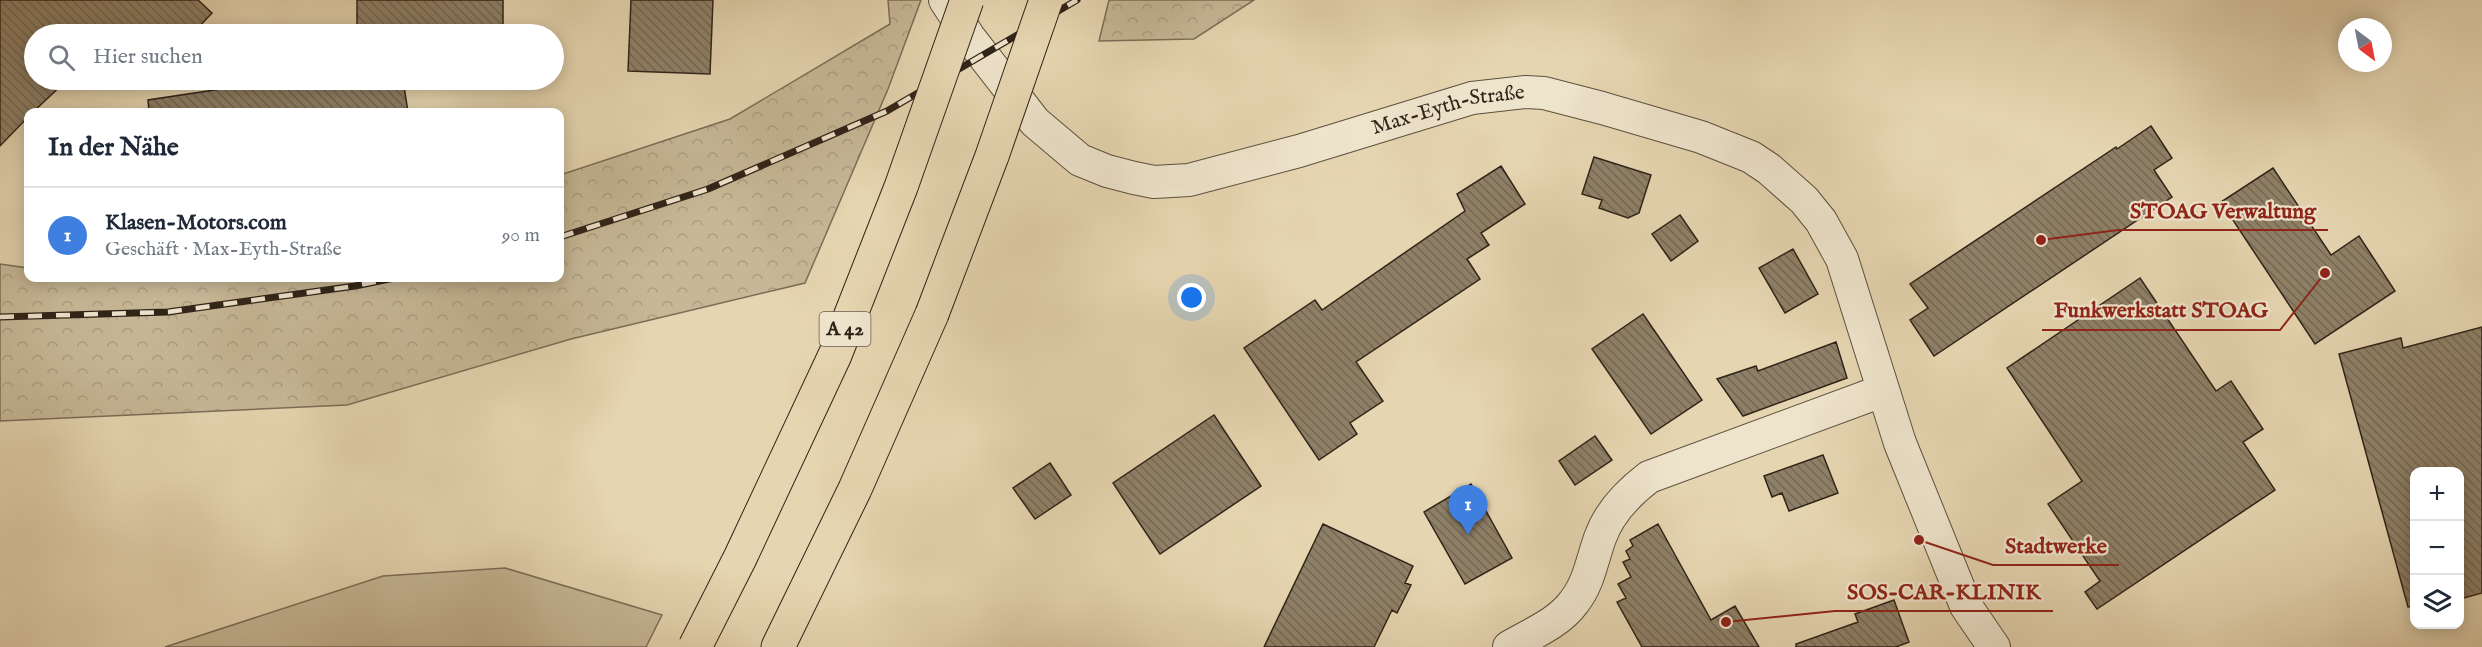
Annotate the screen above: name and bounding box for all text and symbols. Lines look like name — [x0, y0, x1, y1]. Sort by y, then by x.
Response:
north arrow — [2338, 18, 2392, 72]
search box — [24, 24, 564, 90]
icon: search — [45, 41, 78, 74]
text: Hier suchen — [93, 43, 203, 71]
street label: Max-Eyth-Straße — [1368, 79, 1526, 141]
text: In der Nähe — [48, 131, 179, 164]
callout: STOAG Verwaltung — [2118, 190, 2328, 230]
text: STOAG Verwaltung — [2130, 198, 2317, 226]
text: Klasen-Motors.com — [105, 209, 287, 237]
text: 1 — [64, 223, 71, 248]
text: 90 m — [502, 223, 540, 248]
text: Geschäft · Max-Eyth-Straße — [105, 237, 342, 262]
your location — [1177, 283, 1206, 312]
callout: Funkwerkstatt STOAG — [2042, 290, 2280, 330]
text: Funkwerkstatt STOAG — [2054, 297, 2269, 325]
road number: A 42 — [820, 312, 870, 346]
map controls — [2410, 467, 2464, 629]
button: + — [2410, 467, 2464, 521]
pin: 1 — [1448, 486, 1488, 535]
button: − — [2410, 521, 2464, 575]
callout: Stadtwerke — [1993, 525, 2119, 565]
text: Stadtwerke — [2005, 533, 2107, 561]
callout: SOS-CAR-KLINIK — [1835, 571, 2053, 611]
button: layers — [2410, 575, 2464, 629]
text: SOS-CAR-KLINIK — [1847, 579, 2042, 607]

